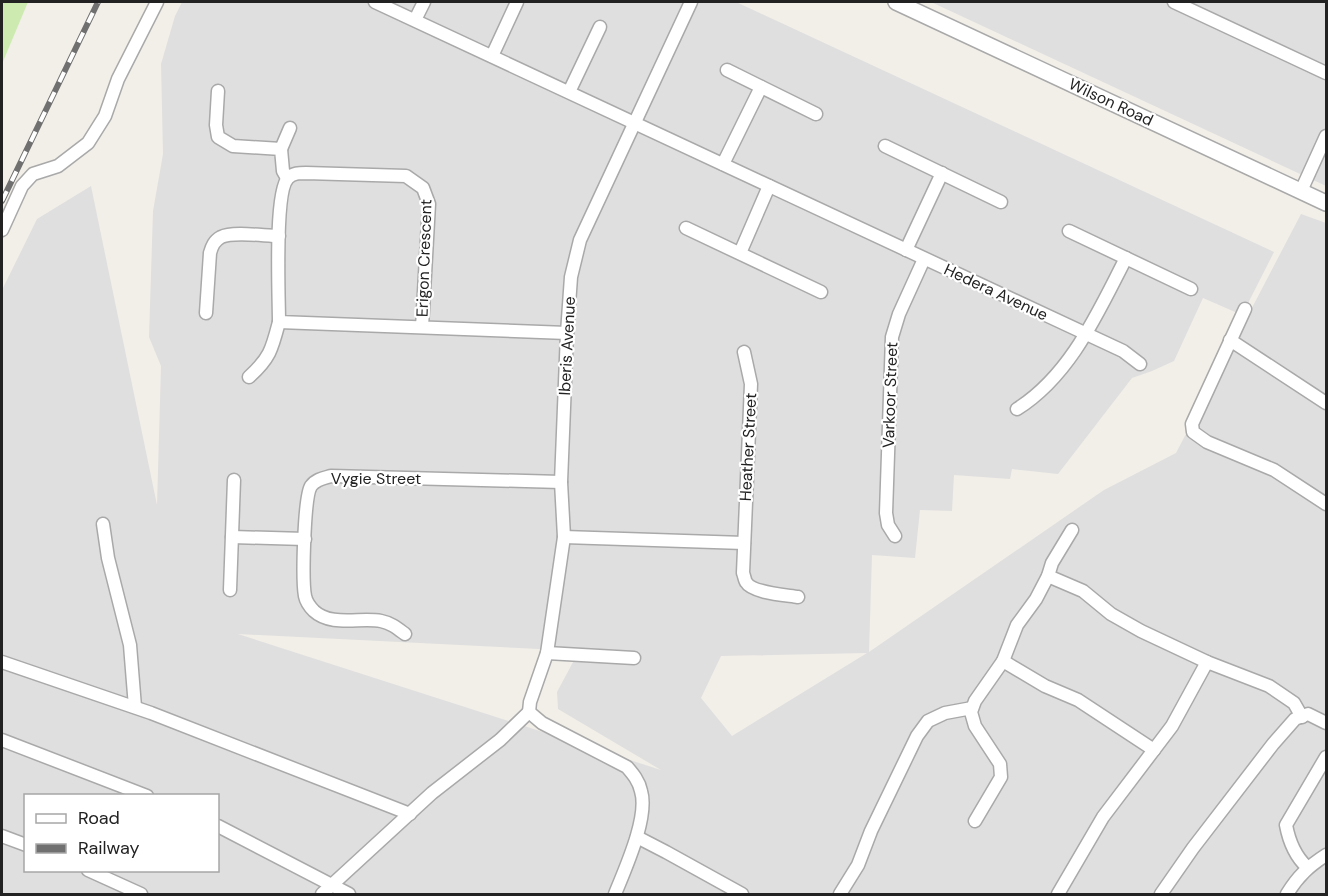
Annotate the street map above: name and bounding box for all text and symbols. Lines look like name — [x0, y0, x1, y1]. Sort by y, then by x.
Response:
street label: Wilson Road — [1065, 73, 1157, 131]
street label: Erigon Crescent — [411, 199, 437, 317]
street label: Hedera Avenue — [941, 259, 1051, 325]
street label: Iberis Avenue — [554, 296, 580, 396]
street label: Varkoor Street — [878, 341, 902, 449]
street label: Heather Street — [735, 392, 761, 502]
street label: Vygie Street — [331, 468, 421, 489]
legend — [24, 794, 219, 872]
text: Road — [78, 806, 120, 830]
text: Railway — [78, 836, 140, 860]

